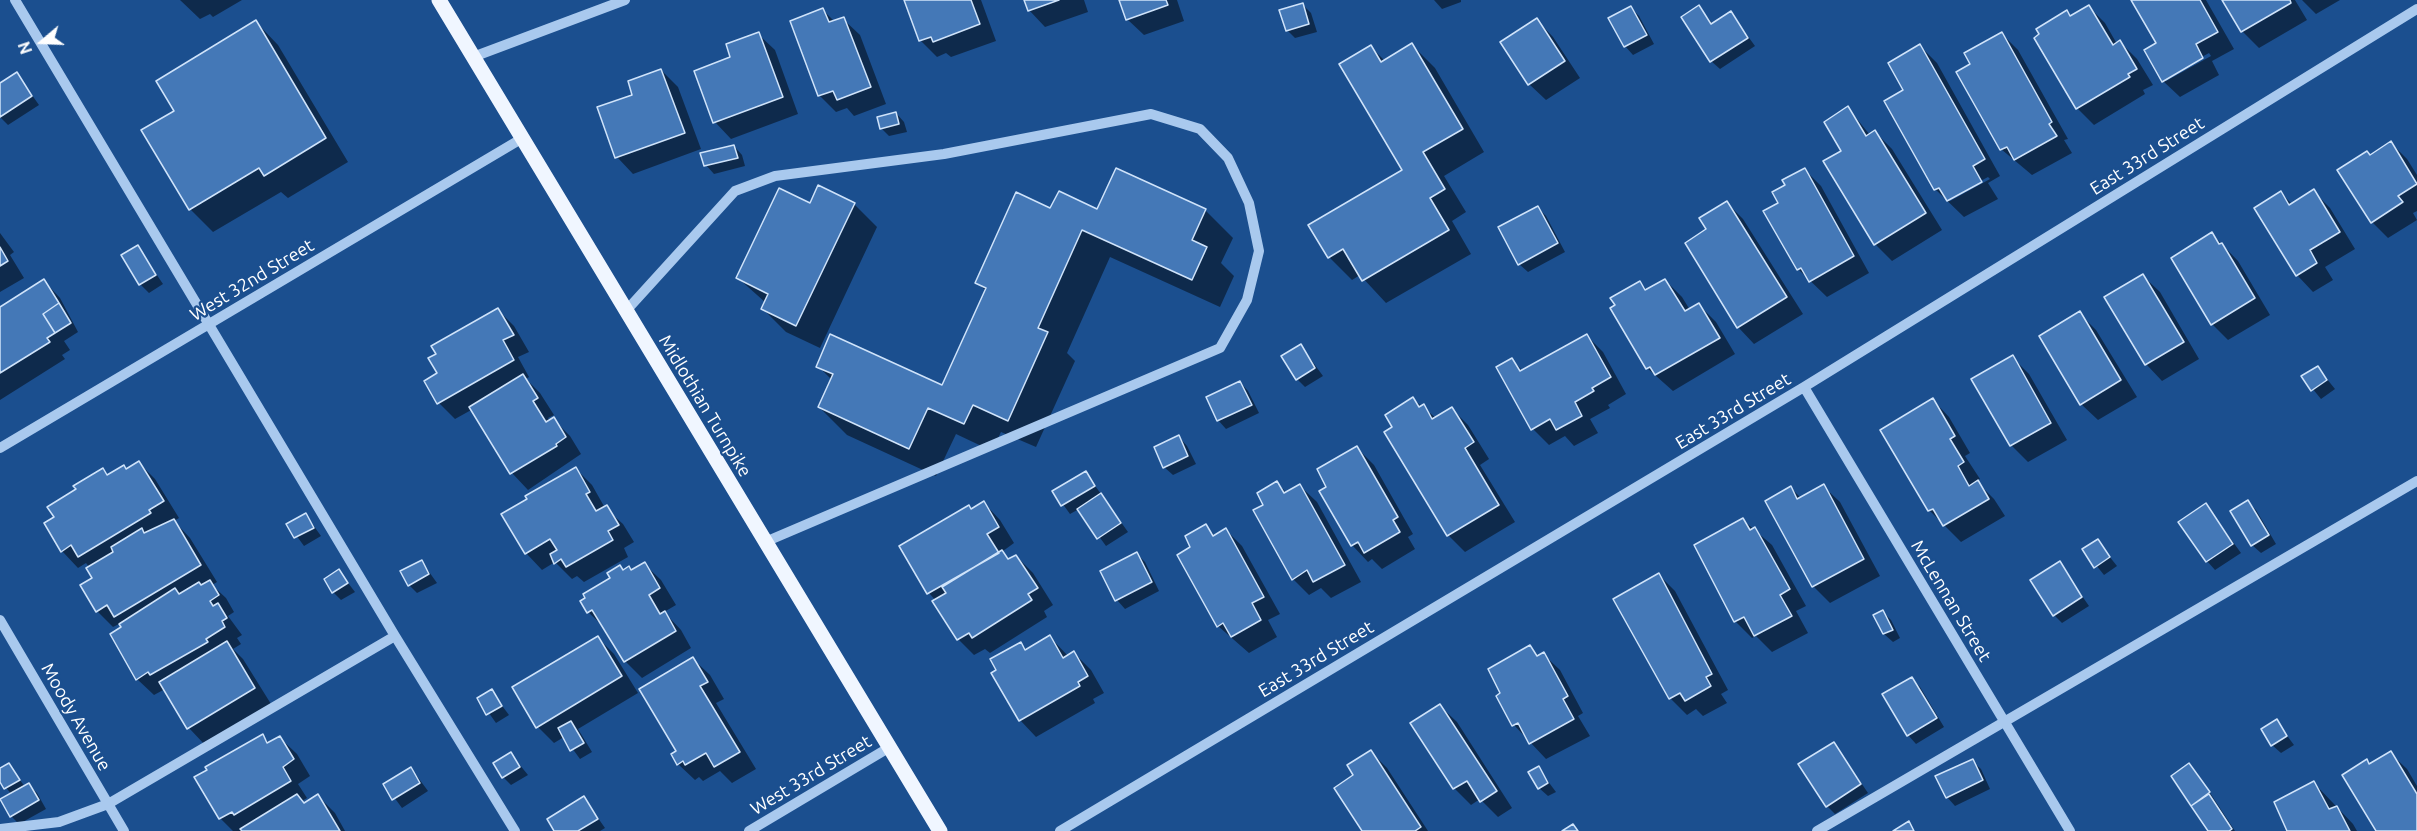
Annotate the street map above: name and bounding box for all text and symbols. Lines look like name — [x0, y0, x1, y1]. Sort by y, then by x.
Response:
north arrow — [12, 12, 72, 72]
text: N — [15, 39, 35, 56]
street label: East 33rd Street — [2086, 112, 2208, 200]
street label: West 32nd Street — [186, 234, 318, 326]
street label: Midlothian Turnpike — [654, 331, 756, 481]
street label: East 33rd Street — [1672, 368, 1794, 454]
street label: McLennan Street — [1906, 536, 1996, 666]
street label: East 33rd Street — [1255, 616, 1377, 702]
street label: Moody Avenue — [36, 659, 116, 775]
street label: West 33rd Street — [747, 730, 875, 820]

